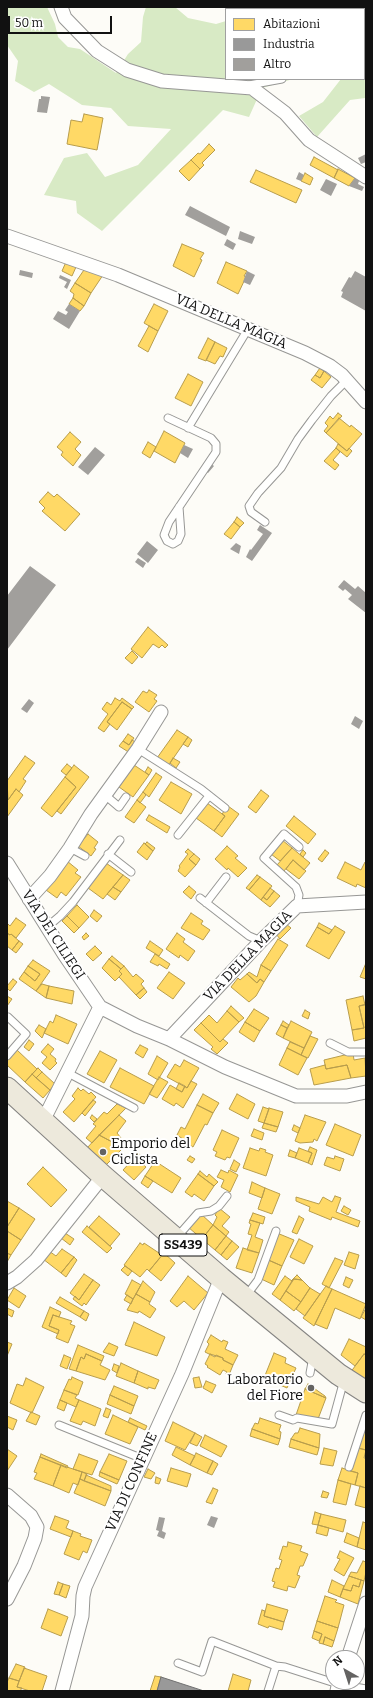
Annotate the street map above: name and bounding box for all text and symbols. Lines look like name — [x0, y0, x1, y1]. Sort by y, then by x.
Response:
scale bar — [10, 8, 114, 34]
legend — [225, 8, 365, 80]
text: 50 m — [15, 16, 43, 30]
text: Abitazioni — [263, 17, 320, 31]
text: Industria — [263, 37, 315, 51]
text: Altro — [263, 57, 291, 71]
street label: VIA DELLA MAGIA — [173, 291, 289, 353]
street label: VIA DEI CILIEGI — [18, 887, 88, 983]
street label: VIA DELLA MAGIA — [200, 907, 296, 1005]
place label: Emporio del Ciclista — [111, 1136, 190, 1168]
marker: Emporio del Ciclista — [98, 1147, 108, 1157]
road number: SS439 — [159, 1234, 207, 1256]
place label: Laboratorio del Fiore — [227, 1372, 303, 1404]
marker: Laboratorio del Fiore — [306, 1383, 316, 1393]
street label: VIA DI CONFINE — [103, 1430, 161, 1534]
north arrow — [325, 1650, 365, 1690]
text: N — [330, 1653, 345, 1669]

